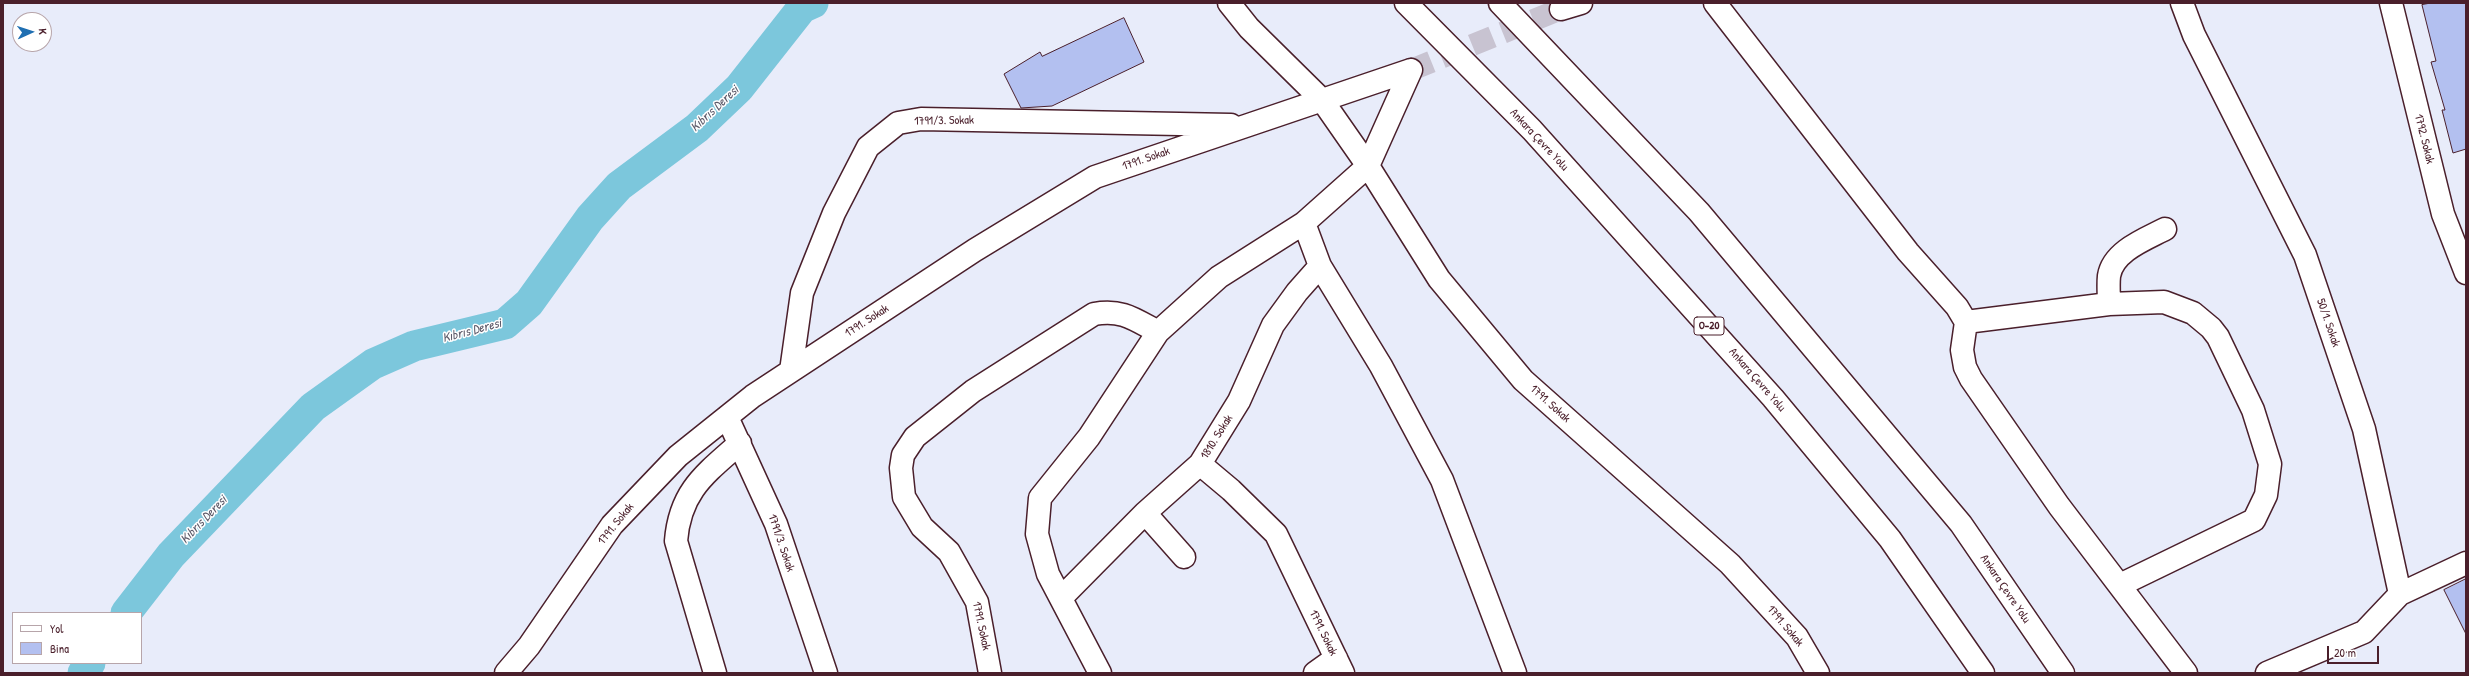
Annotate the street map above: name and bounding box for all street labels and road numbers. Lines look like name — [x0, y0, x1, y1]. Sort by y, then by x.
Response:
street label: Ankara Çevre Yolu — [1507, 106, 1571, 174]
street label: 1791/3. Sokak — [914, 113, 974, 129]
street label: 1792. Sokak — [2411, 113, 2437, 165]
street label: 1791. Sokak — [1120, 144, 1172, 174]
street label: 50/1. Sokak — [2313, 297, 2343, 349]
street label: 1791. Sokak — [842, 302, 892, 340]
road number: O-20 — [1694, 317, 1724, 335]
street label: Ankara Çevre Yolu — [1725, 345, 1789, 415]
street label: 1791. Sokak — [1527, 382, 1573, 426]
street label: 1810. Sokak — [1198, 412, 1236, 462]
street label: 1791. Sokak — [595, 500, 637, 548]
street label: 1791/3. Sokak — [764, 512, 798, 574]
street label: Ankara Çevre Yolu — [1977, 552, 2033, 626]
street label: 1791. Sokak — [969, 600, 993, 652]
street label: 1791. Sokak — [1764, 602, 1806, 650]
street label: 1791. Sokak — [1306, 608, 1340, 658]

